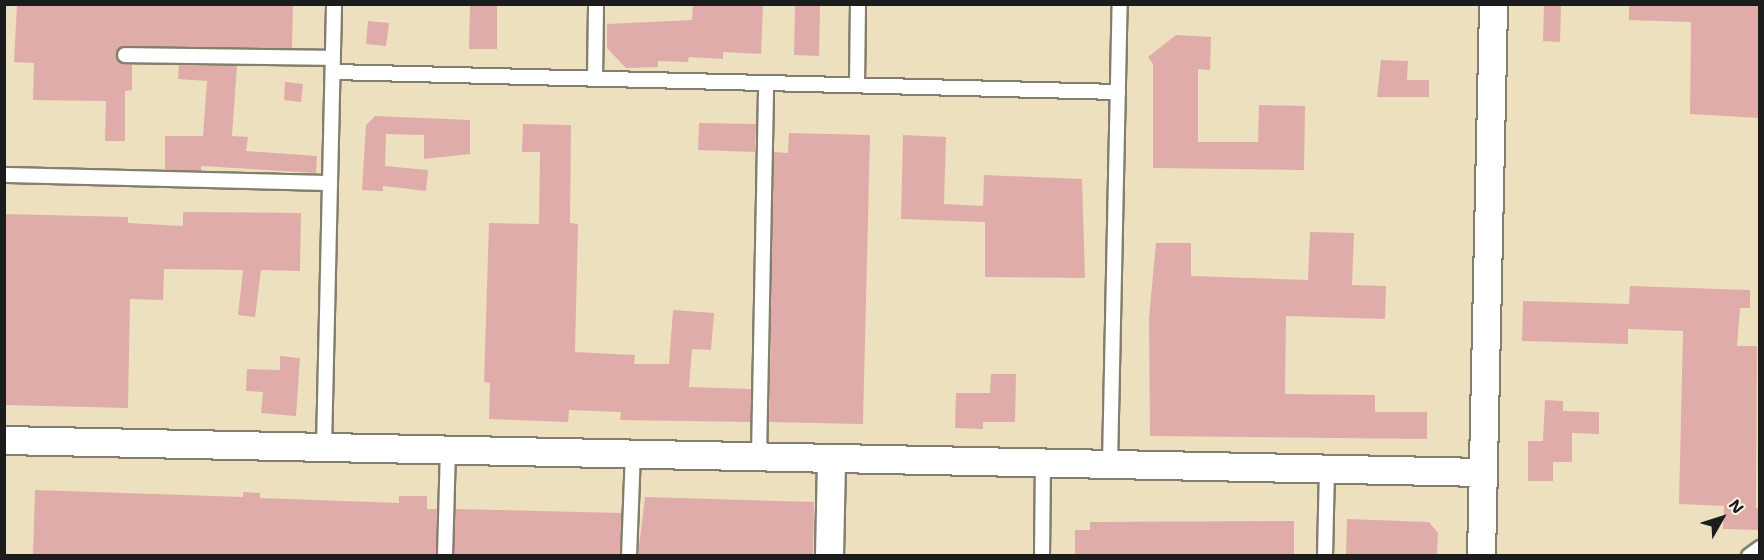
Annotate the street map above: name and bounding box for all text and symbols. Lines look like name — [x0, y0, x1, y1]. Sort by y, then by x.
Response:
north arrow — [1692, 488, 1752, 548]
text: N — [1724, 495, 1749, 518]

